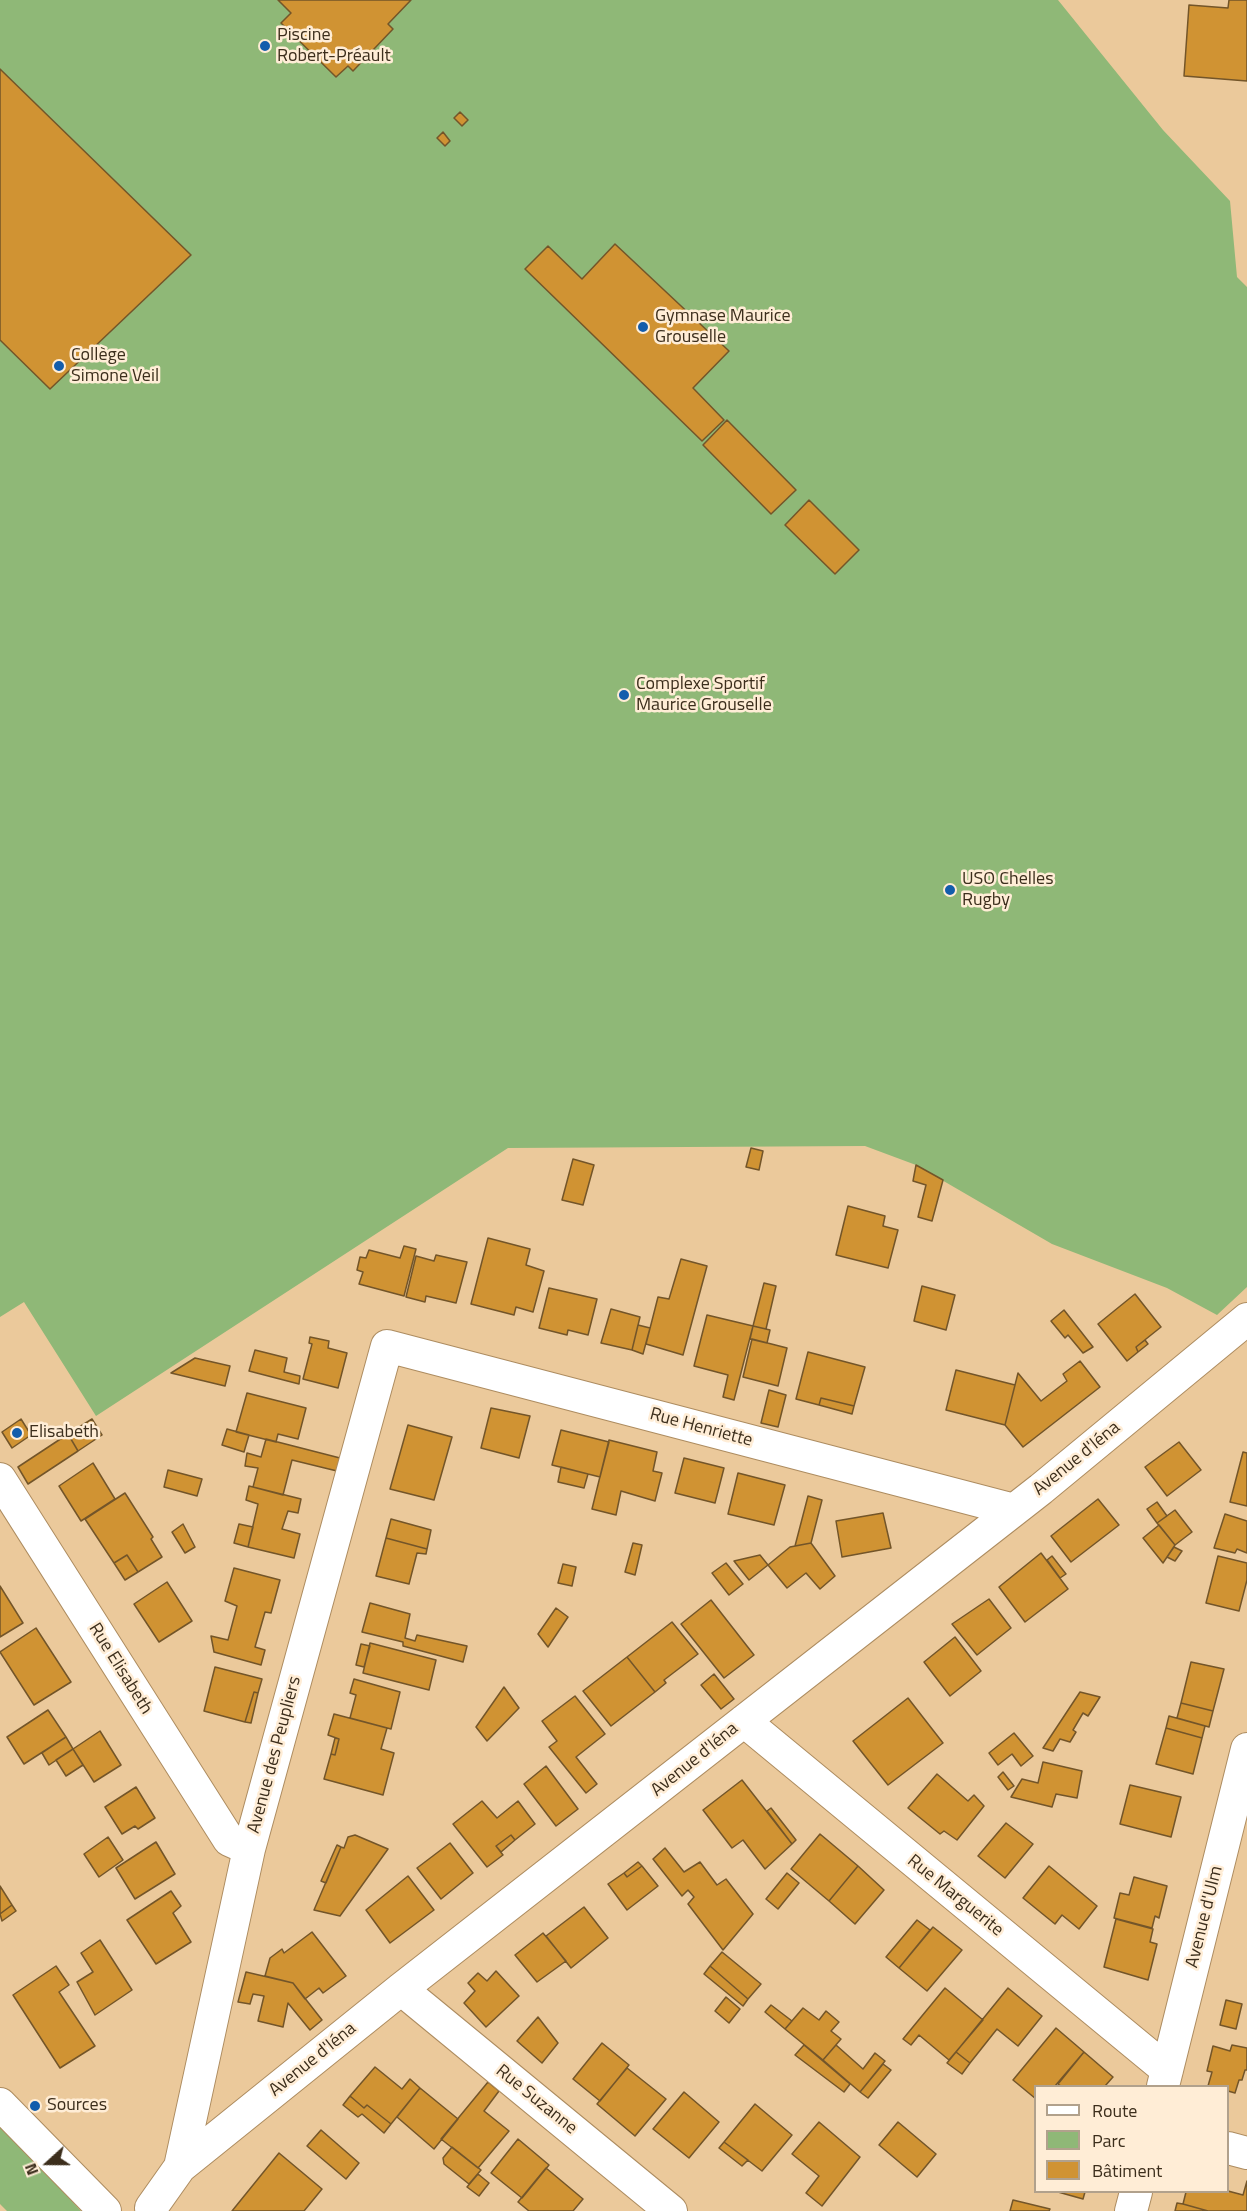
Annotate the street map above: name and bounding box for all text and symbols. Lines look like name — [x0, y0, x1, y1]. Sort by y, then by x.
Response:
place label: Piscine Robert-Préault — [277, 25, 391, 68]
marker: Piscine Robert-Préault — [258, 39, 272, 53]
place label: Gymnase Maurice Grouselle — [655, 306, 791, 348]
marker: Gymnase Maurice Grouselle — [636, 320, 650, 334]
place label: Collège Simone Veil — [71, 345, 159, 388]
marker: Collège Simone Veil — [52, 359, 66, 373]
place label: Complexe Sportif Maurice Grouselle — [636, 674, 772, 716]
marker: Complexe Sportif Maurice Grouselle — [617, 688, 631, 702]
place label: USO Chelles Rugby — [962, 869, 1054, 912]
marker: USO Chelles Rugby — [943, 883, 957, 897]
street label: Rue Henriette — [647, 1404, 755, 1452]
street label: Avenue d'Iéna — [1029, 1417, 1125, 1501]
place label: Elisabeth — [29, 1422, 99, 1444]
marker: Elisabeth — [10, 1426, 24, 1440]
street label: Rue Elisabeth — [83, 1619, 157, 1719]
street label: Avenue des Peupliers — [244, 1674, 306, 1836]
street label: Avenue d'Iéna — [647, 1718, 743, 1802]
street label: Rue Marguerite — [903, 1851, 1007, 1941]
street label: Avenue d'Ulm — [1182, 1864, 1228, 1970]
street label: Avenue d'Iéna — [265, 2018, 361, 2102]
street label: Rue Suzanne — [491, 2061, 581, 2139]
legend — [1034, 2085, 1229, 2193]
place label: Sources — [47, 2095, 107, 2117]
text: Route — [1092, 2097, 1137, 2124]
marker: Sources — [28, 2099, 42, 2113]
text: Parc — [1092, 2127, 1126, 2154]
north arrow — [18, 2133, 78, 2193]
text: Bâtiment — [1092, 2157, 1162, 2184]
text: N — [18, 2160, 44, 2179]

